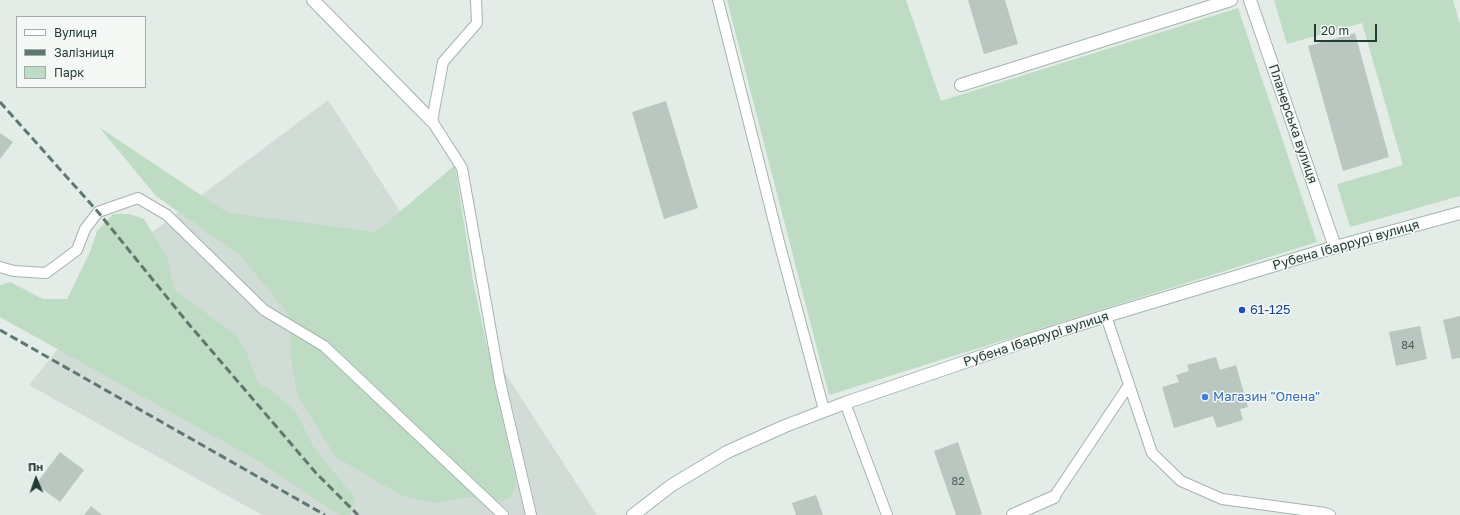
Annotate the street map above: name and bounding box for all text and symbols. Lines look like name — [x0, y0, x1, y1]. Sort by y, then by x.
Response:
legend — [16, 16, 146, 88]
scale bar — [1316, 16, 1379, 42]
text: 20 m — [1321, 23, 1349, 38]
text: Вулиця — [54, 25, 97, 40]
text: Залізниця — [54, 45, 114, 60]
street label: Планерська вулиця — [1265, 62, 1321, 186]
text: Парк — [54, 65, 84, 80]
street label: Рубена Ібаррурі вулиця — [1271, 217, 1421, 273]
place label: 61-125 — [1250, 302, 1290, 318]
marker: 61-125 — [1237, 305, 1247, 315]
street label: Рубена Ібаррурі вулиця — [961, 308, 1111, 370]
house number: 84 — [1401, 339, 1415, 353]
place label: Магазин "Олена" — [1213, 389, 1320, 405]
marker: Магазин "Олена" — [1200, 392, 1210, 402]
north arrow — [16, 459, 56, 499]
text: Пн — [28, 460, 43, 473]
house number: 82 — [951, 475, 965, 489]

